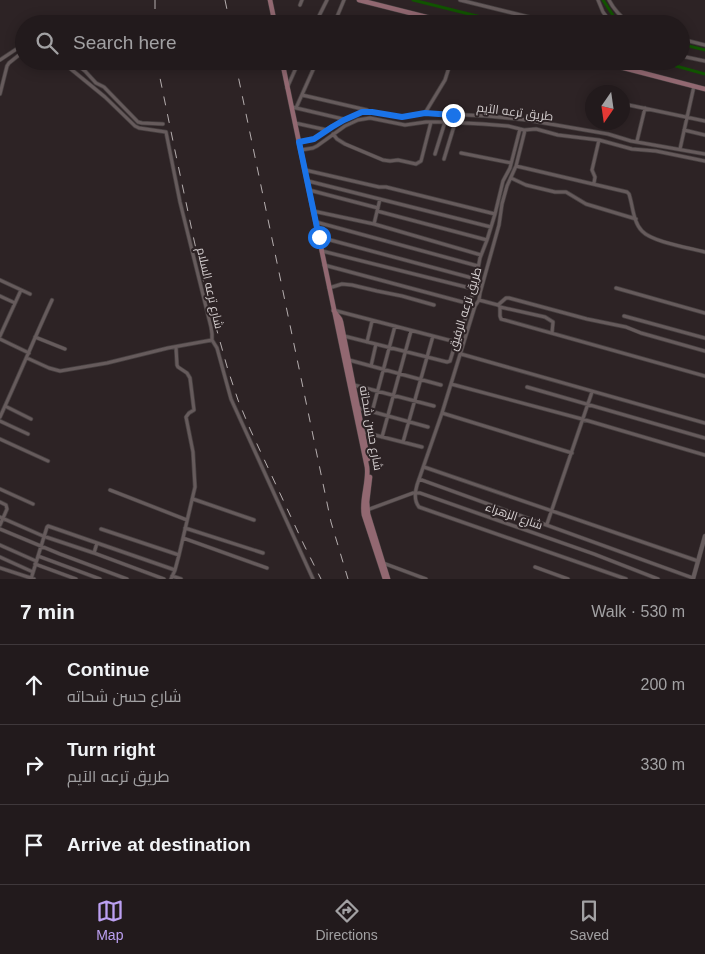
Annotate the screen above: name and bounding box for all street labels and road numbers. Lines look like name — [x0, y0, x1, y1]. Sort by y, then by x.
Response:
street label: طريق ترعه الآيم — [476, 100, 554, 125]
street label: شارع ترعه السلام — [193, 246, 226, 330]
street label: طريق ترعه الرفيق — [446, 265, 484, 352]
street label: شارع حسن شحاته — [356, 384, 385, 472]
street label: شارع الزهراء — [483, 500, 545, 533]

